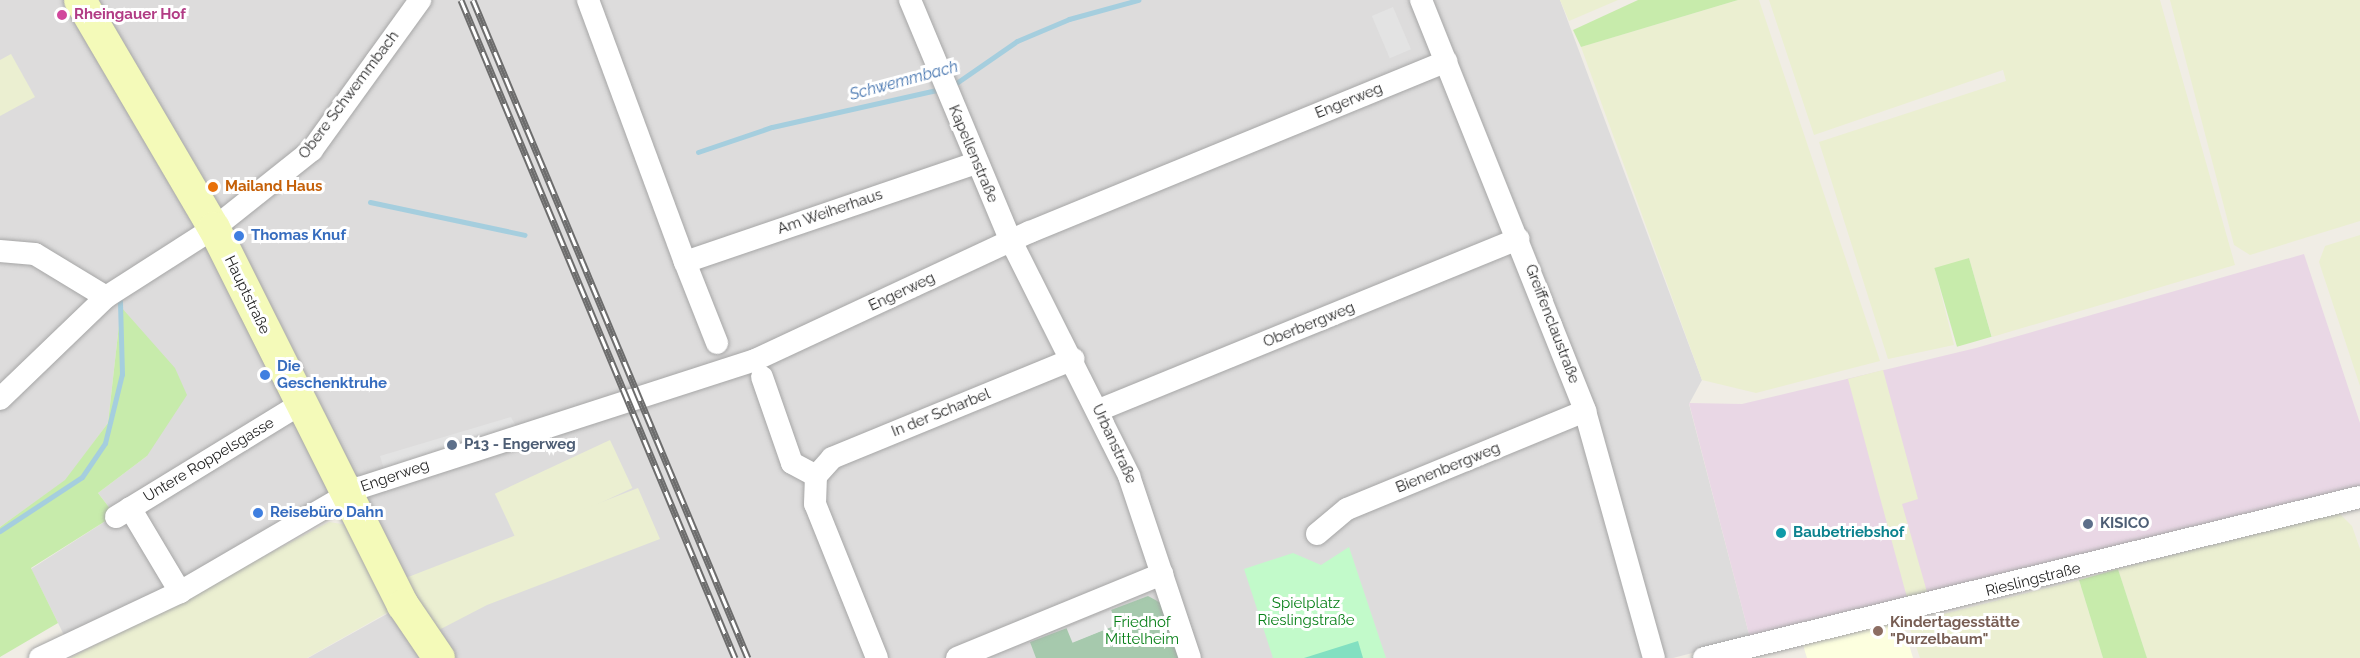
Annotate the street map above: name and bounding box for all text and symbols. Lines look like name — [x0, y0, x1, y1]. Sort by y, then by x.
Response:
place label: Rheingauer Hof — [74, 6, 186, 24]
marker: Rheingauer Hof — [55, 8, 69, 22]
street label: Obere Schwemmbach — [295, 27, 403, 163]
water label: Schwemmbach — [848, 57, 960, 105]
street label: Engerweg — [1313, 79, 1385, 123]
street label: Kapellenstraße — [944, 102, 1002, 206]
place label: Mailand Haus — [225, 178, 322, 196]
marker: Mailand Haus — [206, 180, 220, 194]
street label: Am Weiherhaus — [775, 186, 885, 238]
place label: Thomas Knuf — [251, 227, 346, 245]
marker: Thomas Knuf — [232, 229, 246, 243]
street label: Hauptstraße — [220, 253, 274, 337]
street label: Greiffenclaustraße — [1521, 262, 1583, 386]
street label: Engerweg — [866, 269, 938, 315]
street label: Oberbergweg — [1261, 298, 1357, 352]
place label: Die Geschenktruhe — [277, 357, 387, 392]
marker: Die Geschenktruhe — [258, 368, 272, 382]
street label: In der Scharbel — [889, 385, 993, 441]
street label: Urbanstraße — [1088, 401, 1140, 487]
street label: Untere Roppelsgasse — [140, 414, 278, 506]
place label: P13 - Engerweg — [464, 436, 576, 454]
marker: P13 - Engerweg — [445, 438, 459, 452]
street label: Bienenbergweg — [1393, 439, 1503, 497]
street label: Engerweg — [358, 456, 432, 496]
place label: Reisebüro Dahn — [270, 504, 383, 522]
marker: Reisebüro Dahn — [251, 506, 265, 520]
place label: KISICO — [2100, 515, 2149, 533]
marker: KISICO — [2081, 517, 2095, 531]
place label: Baubetriebshof — [1793, 524, 1904, 542]
marker: Baubetriebshof — [1774, 526, 1788, 540]
street label: Rieslingstraße — [1984, 560, 2082, 600]
park label: Spielplatz Rieslingstraße — [1257, 594, 1355, 629]
park label: Friedhof Mittelheim — [1105, 613, 1179, 648]
place label: Kindertagesstätte "Purzelbaum" — [1890, 613, 2020, 648]
marker: Kindertagesstätte "Purzelbaum" — [1871, 624, 1885, 638]

